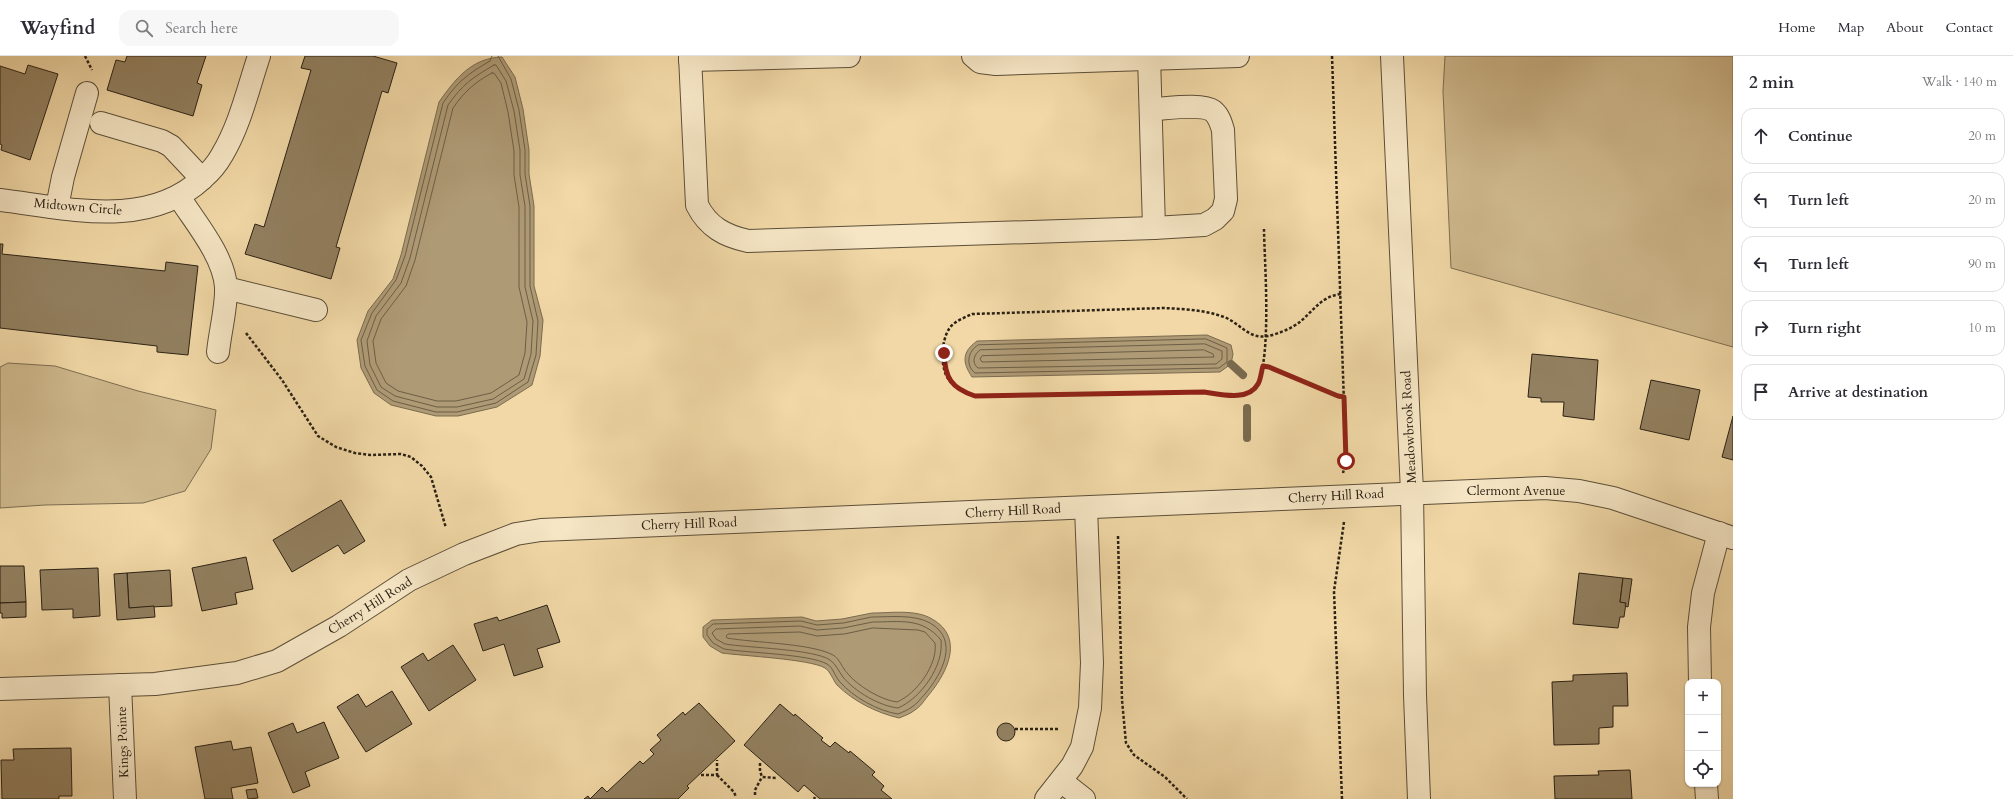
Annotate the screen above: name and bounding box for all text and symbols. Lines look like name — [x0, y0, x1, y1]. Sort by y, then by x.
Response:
search box — [119, 10, 399, 46]
text: Wayfind — [20, 15, 95, 41]
icon: search — [133, 17, 155, 39]
text: Search here — [165, 18, 238, 38]
text: Home — [1778, 18, 1816, 37]
text: Map — [1838, 18, 1864, 37]
text: About — [1886, 18, 1923, 37]
text: Contact — [1945, 18, 1993, 37]
text: 2 min — [1749, 71, 1794, 94]
text: Walk · 140 m — [1922, 73, 1997, 91]
icon: ahead — [1750, 125, 1772, 147]
text: Continue — [1788, 126, 1853, 146]
text: 20 m — [1968, 127, 1996, 145]
icon: left — [1750, 189, 1772, 211]
text: Turn left — [1788, 190, 1849, 210]
text: 20 m — [1968, 191, 1996, 209]
street label: Midtown Circle — [33, 194, 123, 220]
icon: left — [1750, 253, 1772, 275]
text: Turn left — [1788, 254, 1849, 274]
text: 90 m — [1968, 255, 1996, 273]
icon: right — [1750, 317, 1772, 339]
text: Turn right — [1788, 318, 1861, 338]
text: 10 m — [1968, 319, 1996, 337]
route end — [935, 344, 953, 362]
street label: Meadowbrook Road — [1397, 370, 1421, 484]
icon: arrive — [1750, 381, 1772, 403]
text: Arrive at destination — [1788, 382, 1928, 402]
route start — [1337, 452, 1355, 470]
street label: Clermont Avenue — [1466, 482, 1566, 500]
street label: Cherry Hill Road — [1288, 484, 1384, 508]
street label: Cherry Hill Road — [965, 499, 1061, 523]
street label: Cherry Hill Road — [641, 513, 737, 535]
street label: Cherry Hill Road — [325, 573, 416, 639]
map controls — [1685, 679, 1721, 787]
button: + — [1685, 679, 1721, 715]
street label: Kings Pointe — [113, 706, 133, 778]
button: − — [1685, 715, 1721, 751]
button: locate — [1685, 751, 1721, 787]

